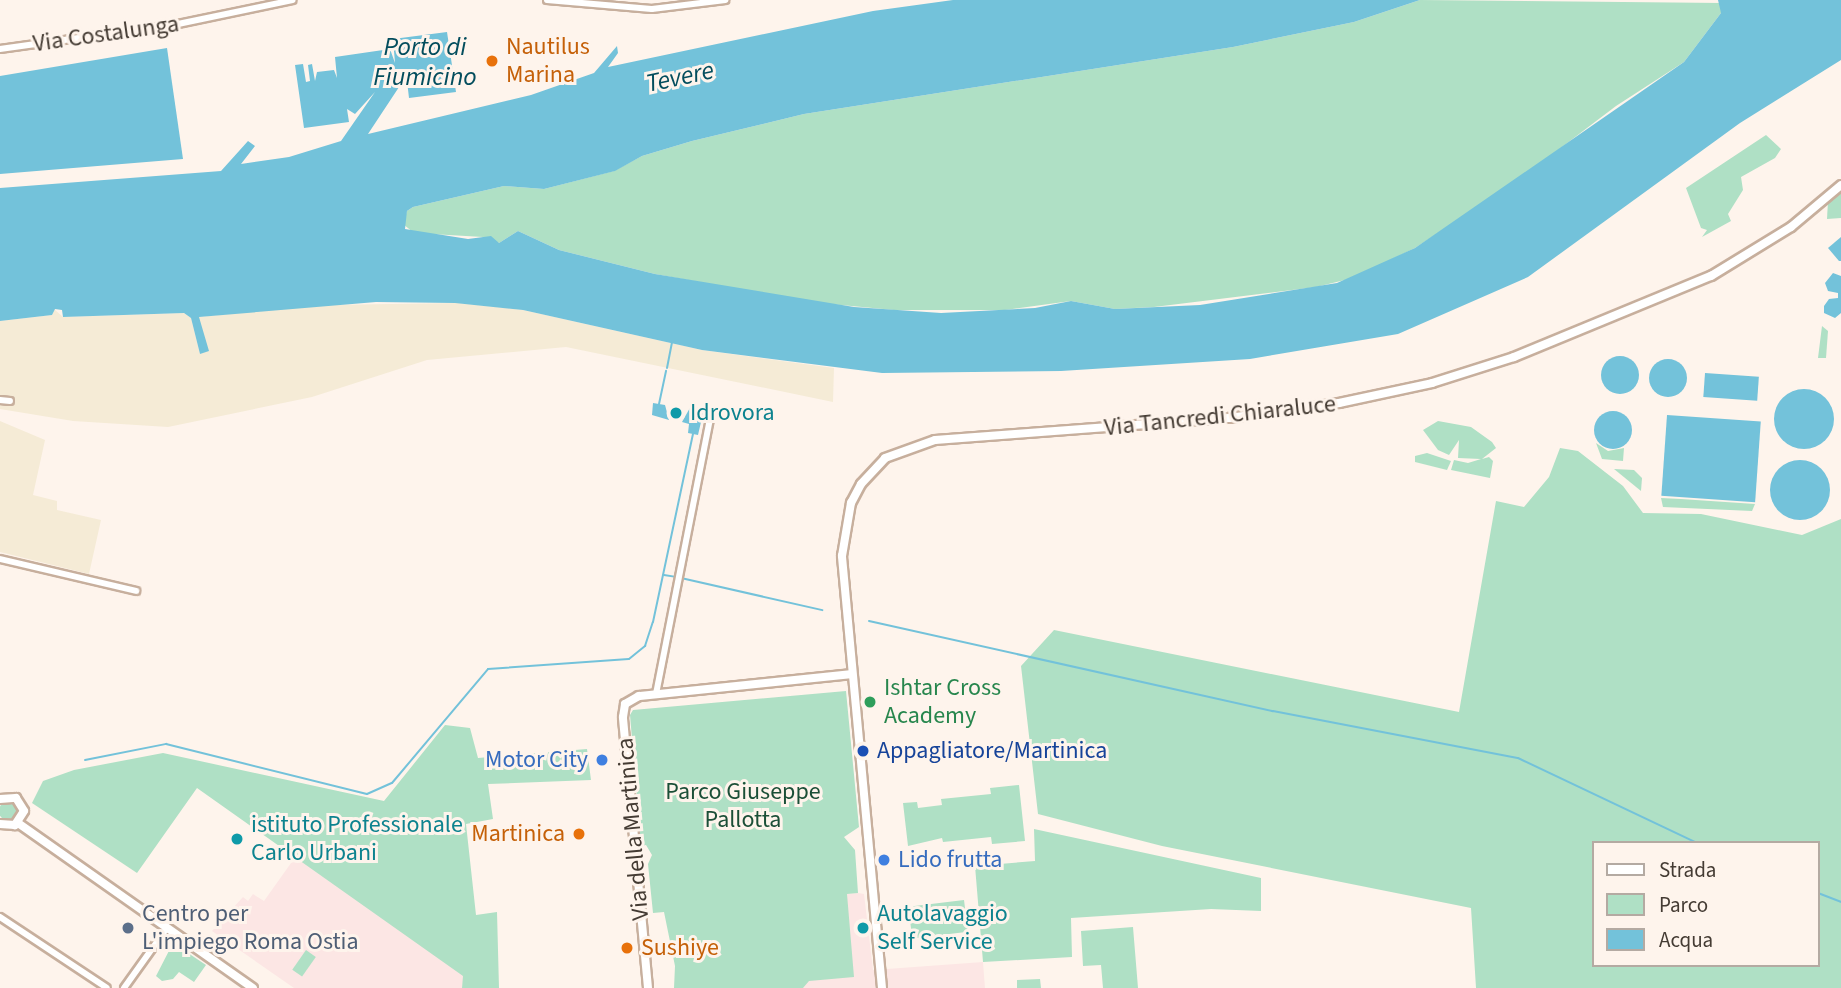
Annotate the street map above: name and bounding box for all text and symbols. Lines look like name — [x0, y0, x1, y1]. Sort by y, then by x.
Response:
street label: Via Costalunga — [31, 9, 181, 59]
water label: Porto di Fiumicino — [373, 31, 477, 92]
place label: Nautilus Marina — [506, 33, 590, 89]
marker: Nautilus Marina — [484, 53, 500, 69]
water label: Tevere — [643, 55, 717, 99]
street label: Via Tancredi Chiaraluce — [1103, 390, 1337, 442]
place label: Idrovora — [690, 399, 775, 427]
marker: Idrovora — [668, 405, 684, 421]
place label: Ishtar Cross Academy — [884, 674, 1001, 730]
marker: Ishtar Cross Academy — [862, 694, 878, 710]
street label: Via della Martinica — [611, 736, 655, 922]
place label: Appagliatore/Martinica — [877, 737, 1107, 765]
marker: Appagliatore/Martinica — [855, 743, 871, 759]
place label: Motor City — [485, 746, 588, 774]
marker: Motor City — [594, 752, 610, 768]
park label: Parco Giuseppe Pallotta — [665, 778, 821, 834]
place label: istituto Professionale Carlo Urbani — [251, 811, 463, 867]
place label: Martinica — [471, 820, 565, 848]
marker: Martinica — [571, 826, 587, 842]
marker: istituto Professionale Carlo Urbani — [229, 831, 245, 847]
legend — [1592, 841, 1820, 967]
place label: Lido frutta — [898, 846, 1002, 874]
marker: Lido frutta — [876, 852, 892, 868]
text: Strada — [1659, 855, 1716, 885]
text: Parco — [1659, 890, 1708, 920]
place label: Centro per L'impiego Roma Ostia — [142, 900, 359, 956]
place label: Autolavaggio Self Service — [877, 900, 1008, 956]
marker: Centro per L'impiego Roma Ostia — [120, 920, 136, 936]
marker: Autolavaggio Self Service — [855, 920, 871, 936]
text: Acqua — [1659, 925, 1713, 955]
place label: Sushiye — [641, 934, 719, 962]
marker: Sushiye — [619, 940, 635, 956]

